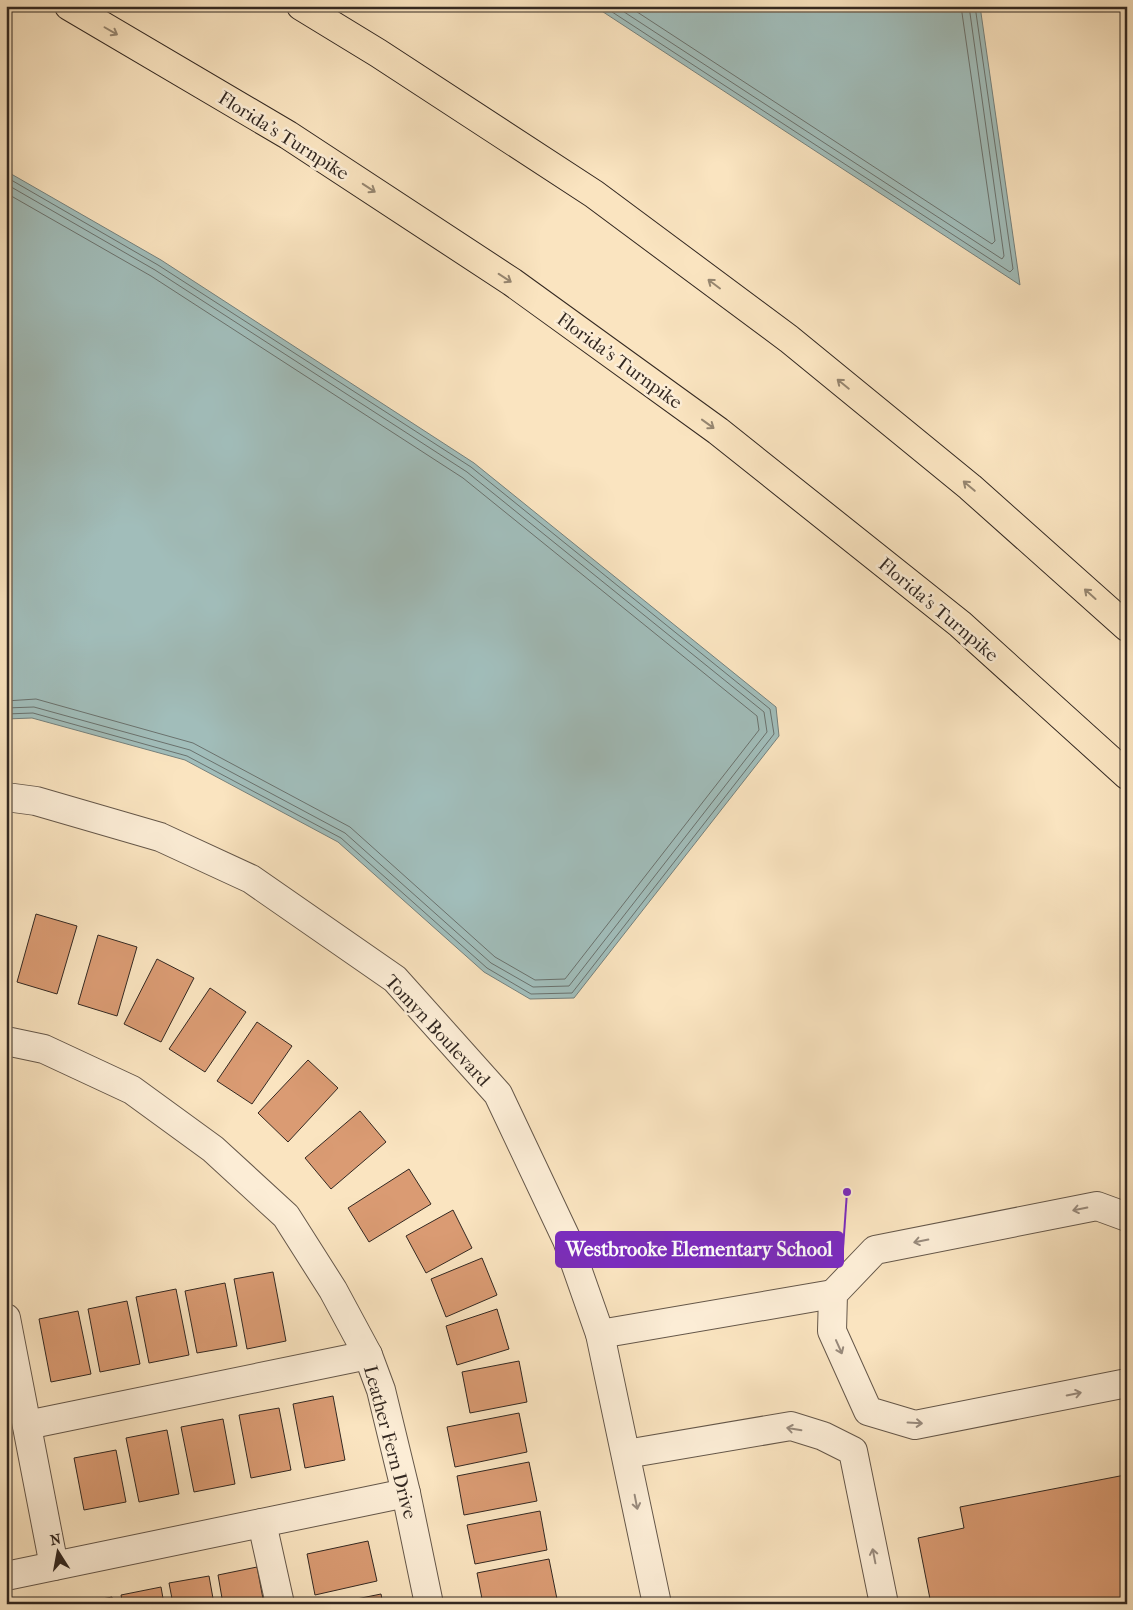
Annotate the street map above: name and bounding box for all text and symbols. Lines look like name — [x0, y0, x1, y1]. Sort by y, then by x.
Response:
one-way arrow — [103, 26, 117, 36]
street label: Florida's Turnpike — [214, 87, 353, 185]
one-way arrow — [362, 183, 376, 193]
one-way arrow — [498, 272, 512, 283]
one-way arrow — [708, 279, 722, 289]
street label: Florida's Turnpike — [552, 308, 686, 414]
one-way arrow — [837, 378, 850, 389]
one-way arrow — [701, 419, 715, 429]
one-way arrow — [962, 481, 975, 492]
street label: Florida's Turnpike — [874, 553, 1003, 666]
one-way arrow — [1084, 588, 1097, 600]
street label: Tomyn Boulevard — [380, 970, 495, 1091]
one-way arrow — [1073, 1205, 1089, 1215]
callout: Westbrooke Elementary School — [556, 1232, 843, 1267]
one-way arrow — [913, 1237, 929, 1247]
text: Westbrooke Elementary School — [565, 1238, 833, 1261]
one-way arrow — [835, 1339, 845, 1354]
street label: Leather Fern Drive — [359, 1363, 421, 1521]
one-way arrow — [1066, 1388, 1082, 1398]
one-way arrow — [907, 1419, 923, 1428]
one-way arrow — [787, 1423, 803, 1433]
one-way arrow — [632, 1493, 641, 1509]
north arrow — [32, 1528, 82, 1578]
text: N — [49, 1530, 63, 1549]
one-way arrow — [869, 1548, 878, 1564]

